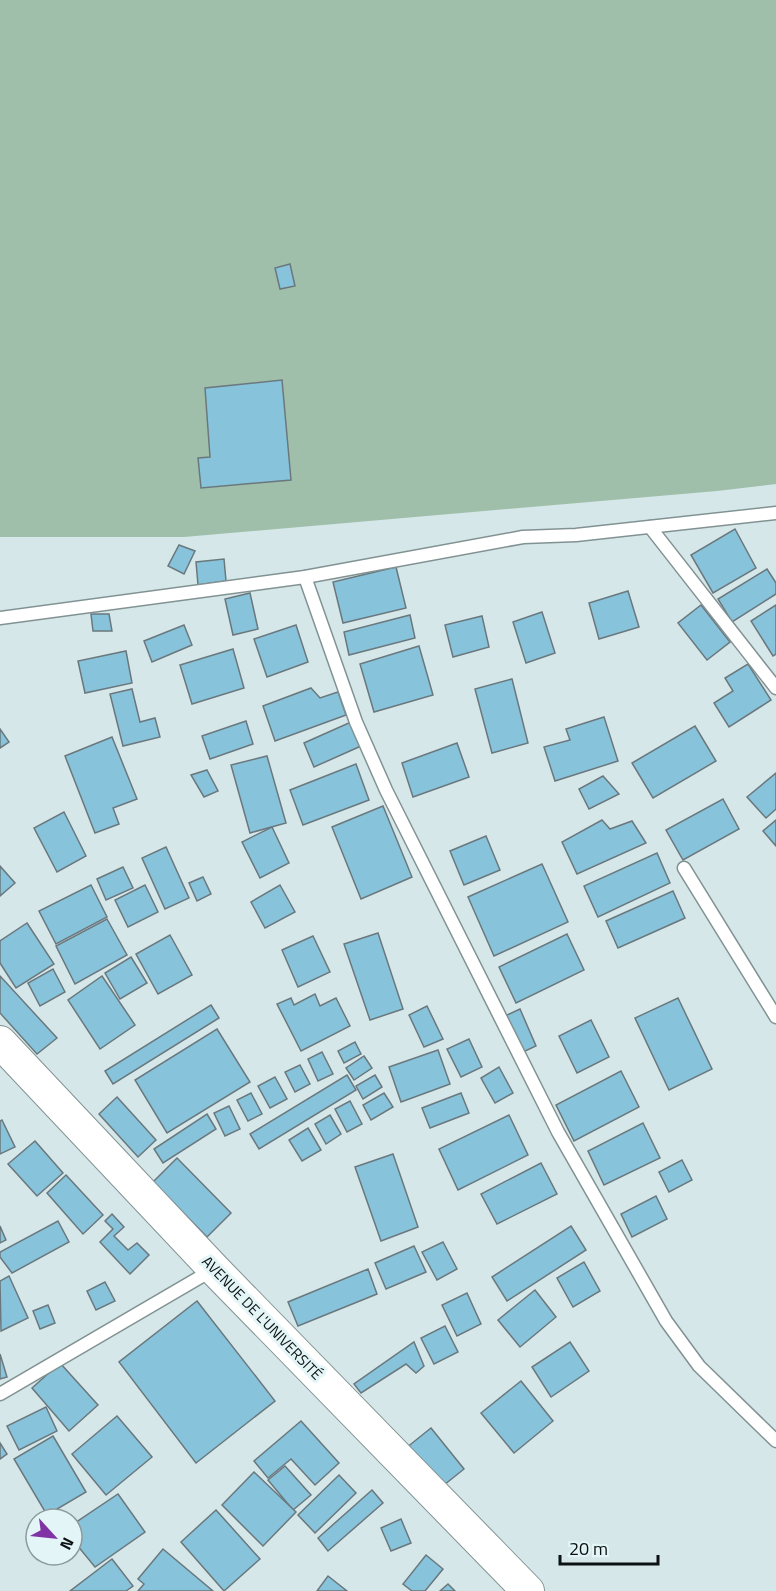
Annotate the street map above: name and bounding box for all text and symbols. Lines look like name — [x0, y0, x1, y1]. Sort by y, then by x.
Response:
street label: AVENUE DE L'UNIVERSITÉ — [197, 1250, 328, 1385]
north arrow — [24, 1507, 84, 1567]
scale bar — [560, 1528, 658, 1566]
text: N — [54, 1533, 81, 1554]
text: 20 m — [569, 1535, 608, 1562]

